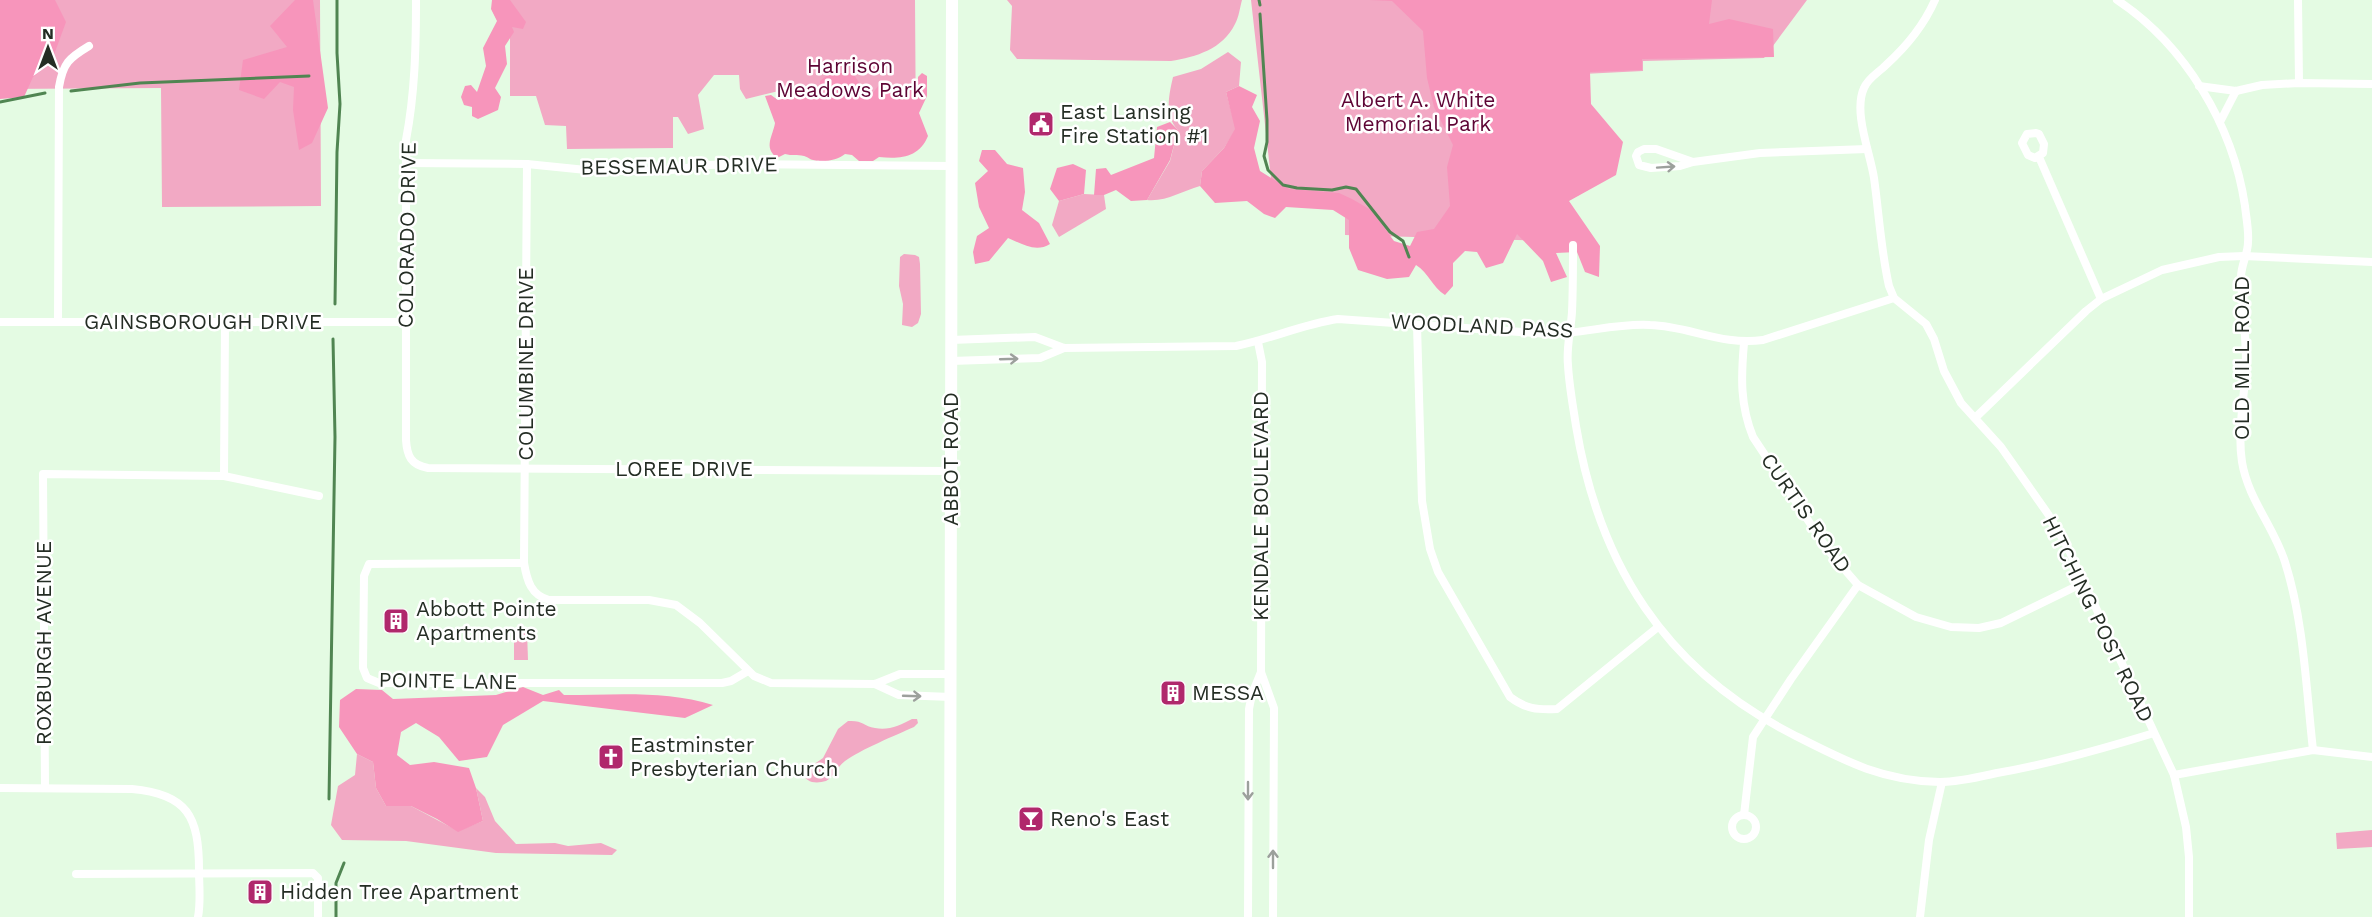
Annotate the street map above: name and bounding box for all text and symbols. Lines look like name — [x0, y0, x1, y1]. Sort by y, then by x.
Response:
north arrow — [18, 18, 78, 78]
text: N — [42, 24, 54, 43]
park label: Harrison Meadows Park — [776, 53, 924, 102]
park label: Albert A. White Memorial Park — [1341, 87, 1495, 136]
place label: East Lansing Fire Station #1 — [1060, 99, 1208, 148]
public building icon: East Lansing Fire Station #1 — [1026, 109, 1056, 139]
street label: COLORADO DRIVE — [392, 142, 421, 328]
street label: BESSEMAUR DRIVE — [580, 151, 778, 180]
one-way arrow — [1656, 162, 1676, 173]
street label: COLUMBINE DRIVE — [513, 267, 538, 461]
street label: OLD MILL ROAD — [2229, 276, 2254, 440]
street label: WOODLAND PASS — [1390, 308, 1574, 343]
street label: GAINSBOROUGH DRIVE — [84, 309, 322, 334]
one-way arrow — [998, 354, 1018, 365]
street label: KENDALE BOULEVARD — [1248, 391, 1273, 621]
street label: ABBOT ROAD — [938, 392, 963, 526]
street label: CURTIS ROAD — [1756, 448, 1857, 577]
street label: LOREE DRIVE — [615, 456, 753, 481]
street label: HITCHING POST ROAD — [2038, 512, 2159, 726]
street label: ROXBURGH AVENUE — [31, 541, 56, 745]
place label: Abbott Pointe Apartments — [416, 596, 557, 645]
building icon: Abbott Pointe Apartments — [381, 606, 411, 636]
street label: POINTE LANE — [378, 667, 518, 694]
building icon: MESSA — [1158, 678, 1188, 708]
place label: MESSA — [1192, 680, 1264, 705]
one-way arrow — [901, 690, 921, 701]
place label: Eastminster Presbyterian Church — [630, 732, 838, 781]
church icon: Eastminster Presbyterian Church — [596, 742, 626, 772]
one-way arrow — [1242, 780, 1254, 800]
bar icon: Reno's East — [1016, 804, 1046, 834]
place label: Reno's East — [1050, 806, 1169, 831]
one-way arrow — [1267, 849, 1279, 869]
building icon: Hidden Tree Apartment — [245, 877, 275, 907]
place label: Hidden Tree Apartment — [280, 879, 519, 904]

